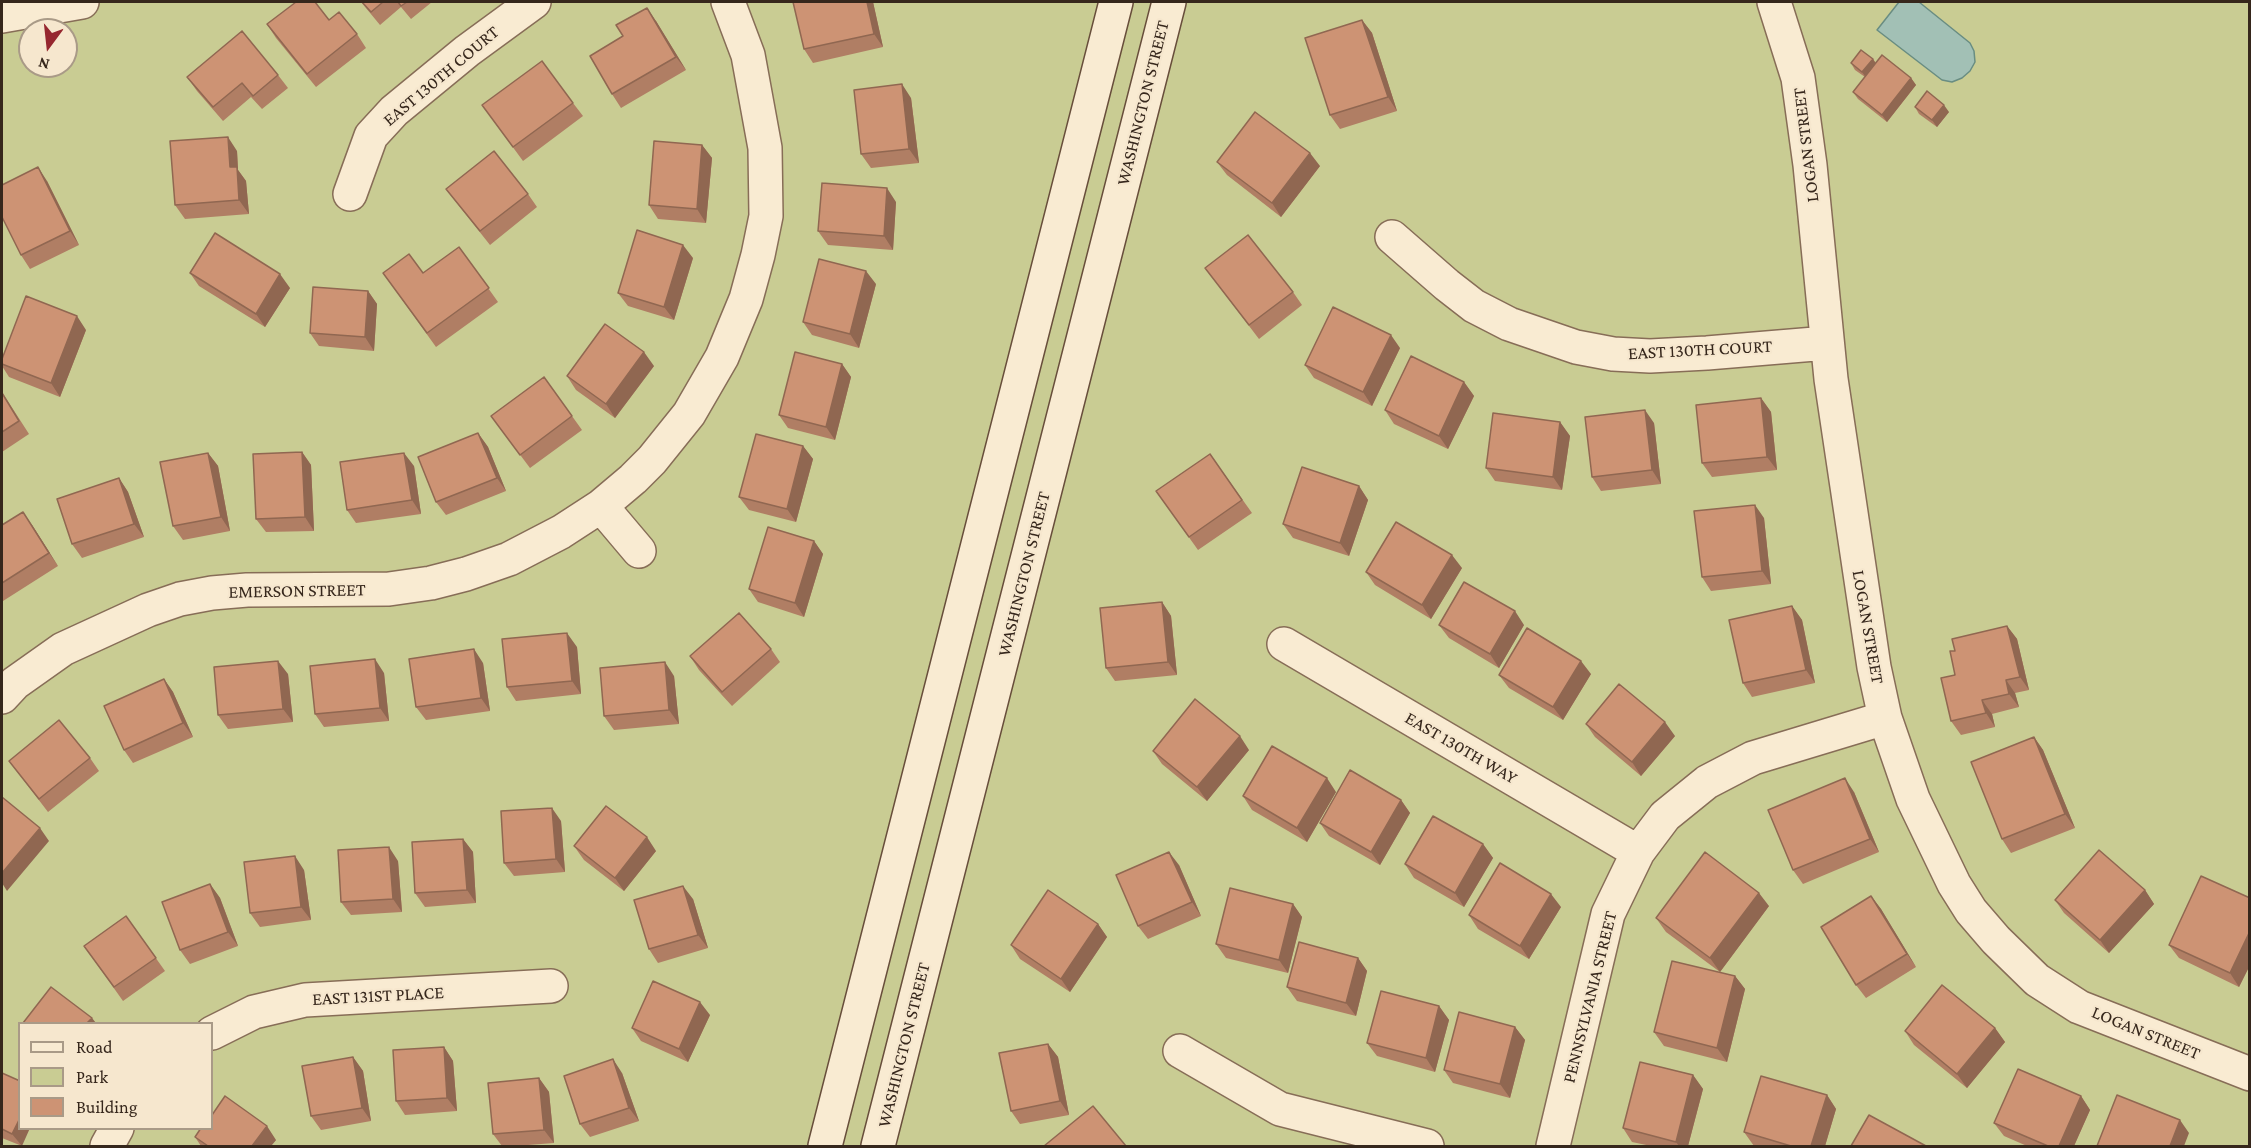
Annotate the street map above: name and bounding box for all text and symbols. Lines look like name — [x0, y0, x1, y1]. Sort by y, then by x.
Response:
north arrow — [18, 18, 78, 78]
street label: WASHINGTON STREET — [1112, 18, 1174, 188]
street label: EAST 130TH COURT — [379, 21, 503, 131]
text: N — [36, 54, 51, 74]
street label: LOGAN STREET — [1788, 87, 1824, 203]
street label: EAST 130TH COURT — [1627, 335, 1773, 365]
street label: WASHINGTON STREET — [993, 489, 1055, 659]
street label: LOGAN STREET — [1847, 568, 1889, 686]
street label: EMERSON STREET — [228, 579, 366, 603]
street label: EAST 130TH WAY — [1401, 707, 1521, 789]
street label: PENNSYLVANIA STREET — [1558, 909, 1622, 1085]
street label: WASHINGTON STREET — [873, 960, 935, 1130]
street label: EAST 131ST PLACE — [312, 982, 444, 1010]
street label: LOGAN STREET — [2089, 1001, 2203, 1065]
legend — [18, 1022, 213, 1130]
text: Road — [76, 1037, 113, 1057]
text: Park — [76, 1067, 108, 1087]
text: Building — [76, 1097, 137, 1117]

